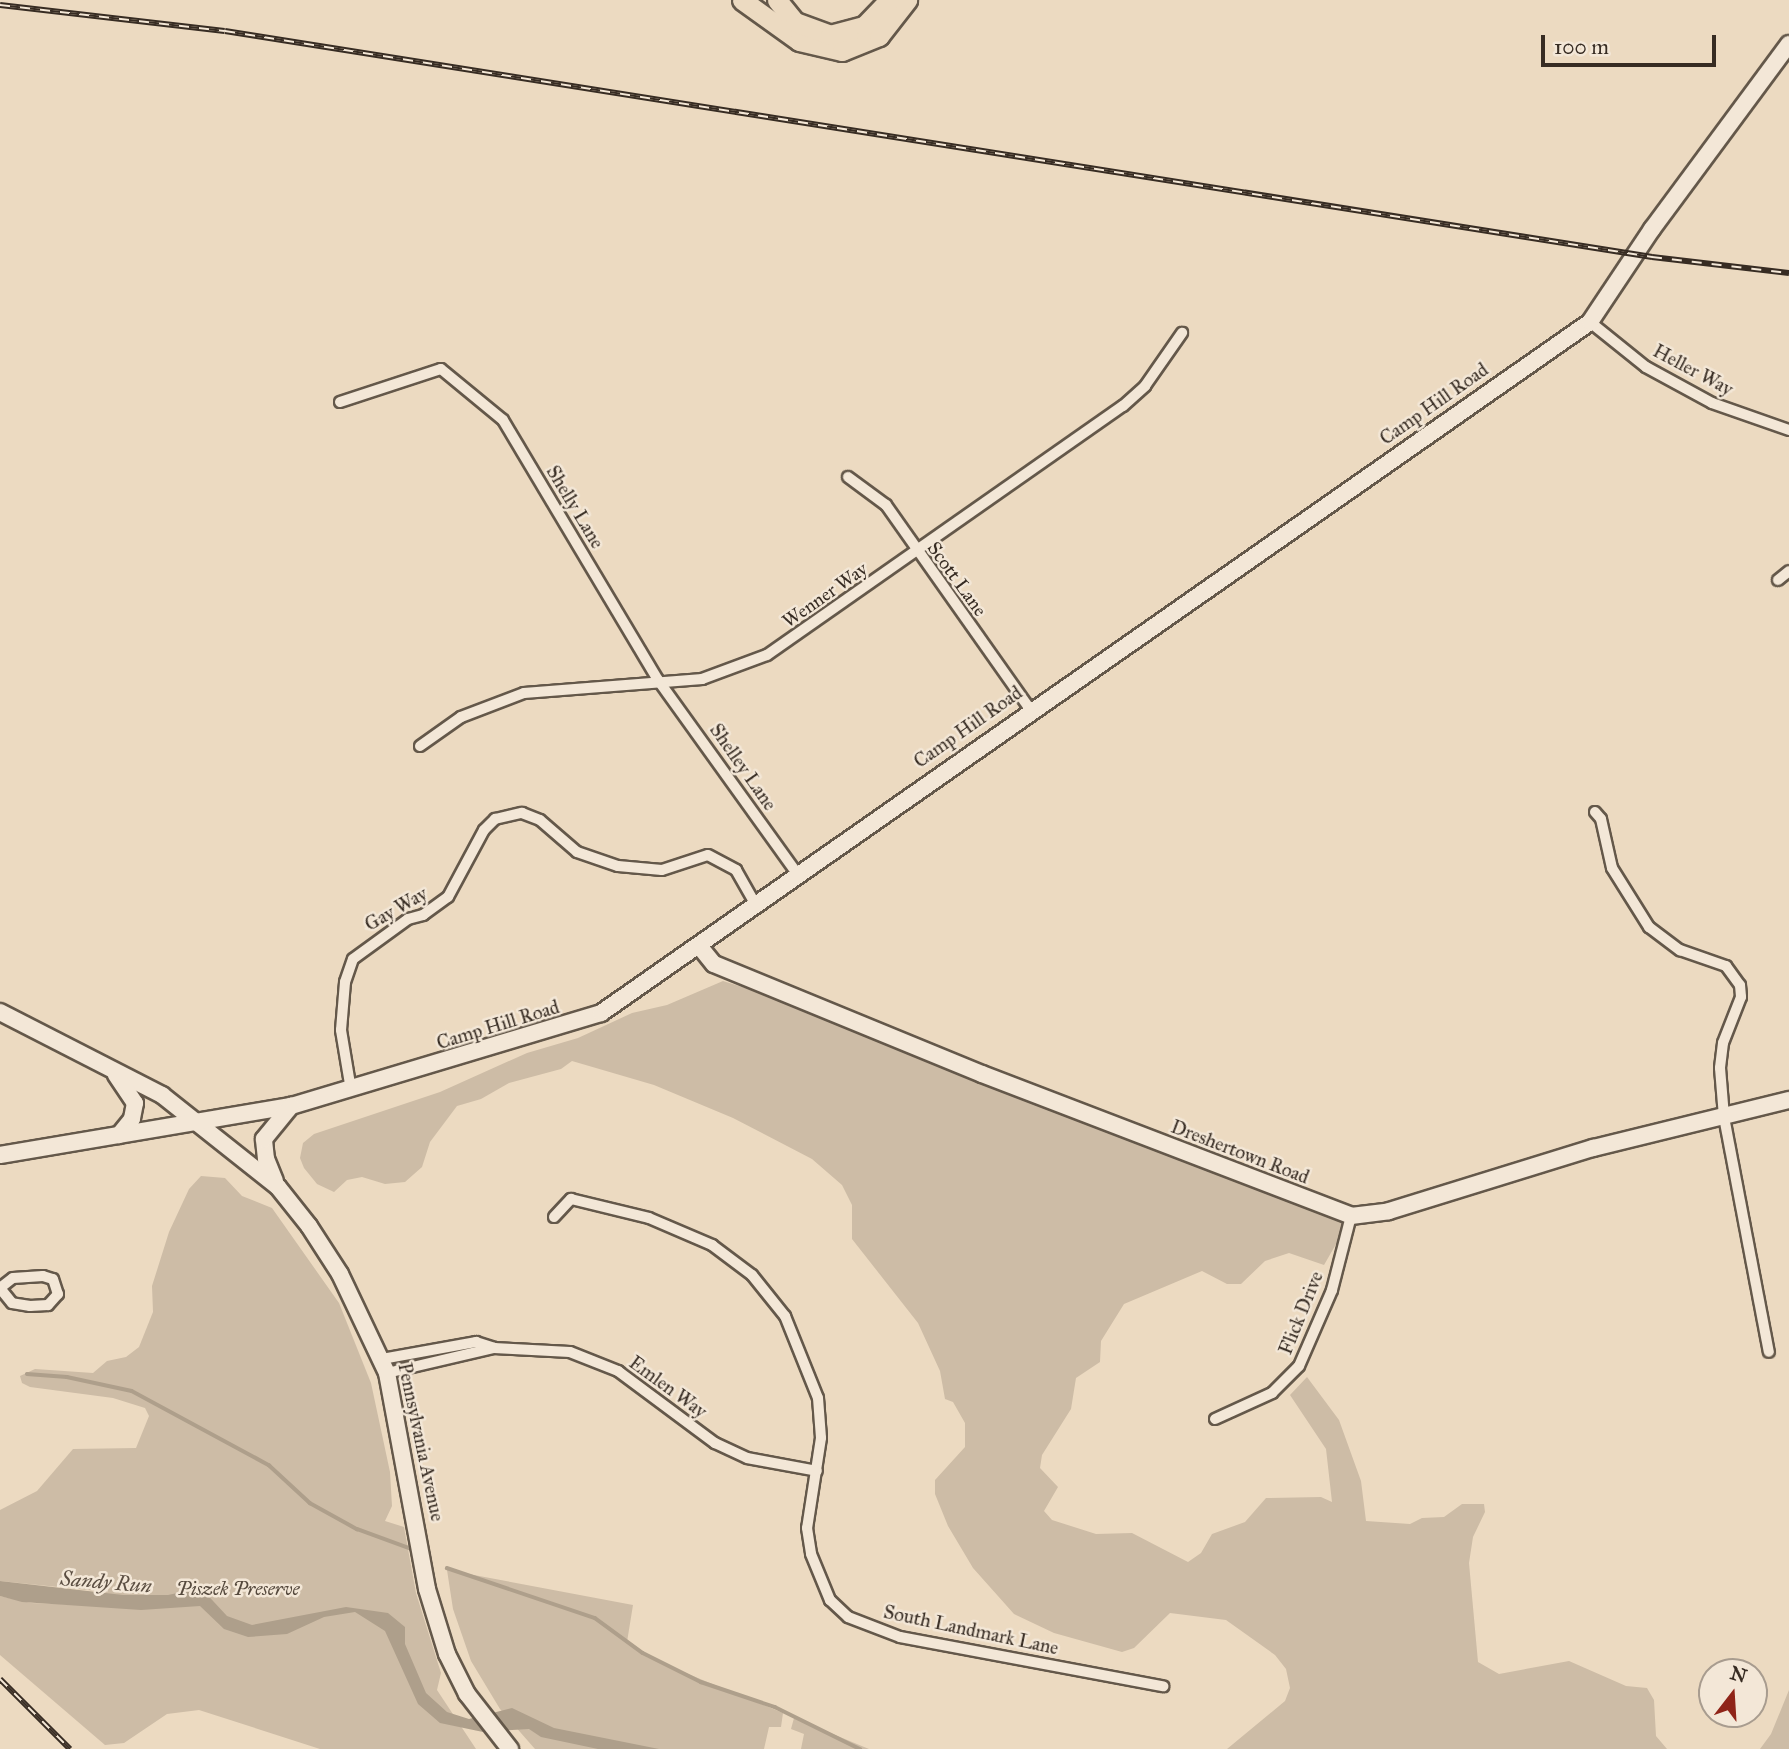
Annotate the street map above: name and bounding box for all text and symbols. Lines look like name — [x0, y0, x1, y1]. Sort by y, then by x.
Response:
scale bar — [1544, 21, 1719, 65]
text: 100 m — [1554, 34, 1609, 60]
street label: Heller Way — [1649, 339, 1737, 401]
street label: Camp Hill Road — [1375, 358, 1493, 450]
street label: Shelly Lane — [541, 461, 609, 553]
street label: Scott Lane — [922, 537, 992, 621]
street label: Wenner Way — [778, 557, 872, 633]
street label: Camp Hill Road — [909, 681, 1027, 773]
street label: Shelley Lane — [705, 719, 781, 815]
street label: Gay Way — [361, 882, 431, 936]
street label: Camp Hill Road — [434, 996, 562, 1054]
street label: Dreshertown Road — [1168, 1115, 1312, 1189]
street label: Flick Drive — [1274, 1268, 1328, 1358]
street label: Emlen Way — [625, 1351, 711, 1423]
street label: Pennsylvania Avenue — [393, 1361, 449, 1523]
water label: Sandy Run — [59, 1565, 153, 1599]
park label: Piszek Preserve — [176, 1578, 300, 1600]
street label: South Landmark Lane — [881, 1600, 1061, 1660]
north arrow — [1698, 1658, 1768, 1728]
text: N — [1728, 1661, 1750, 1688]

